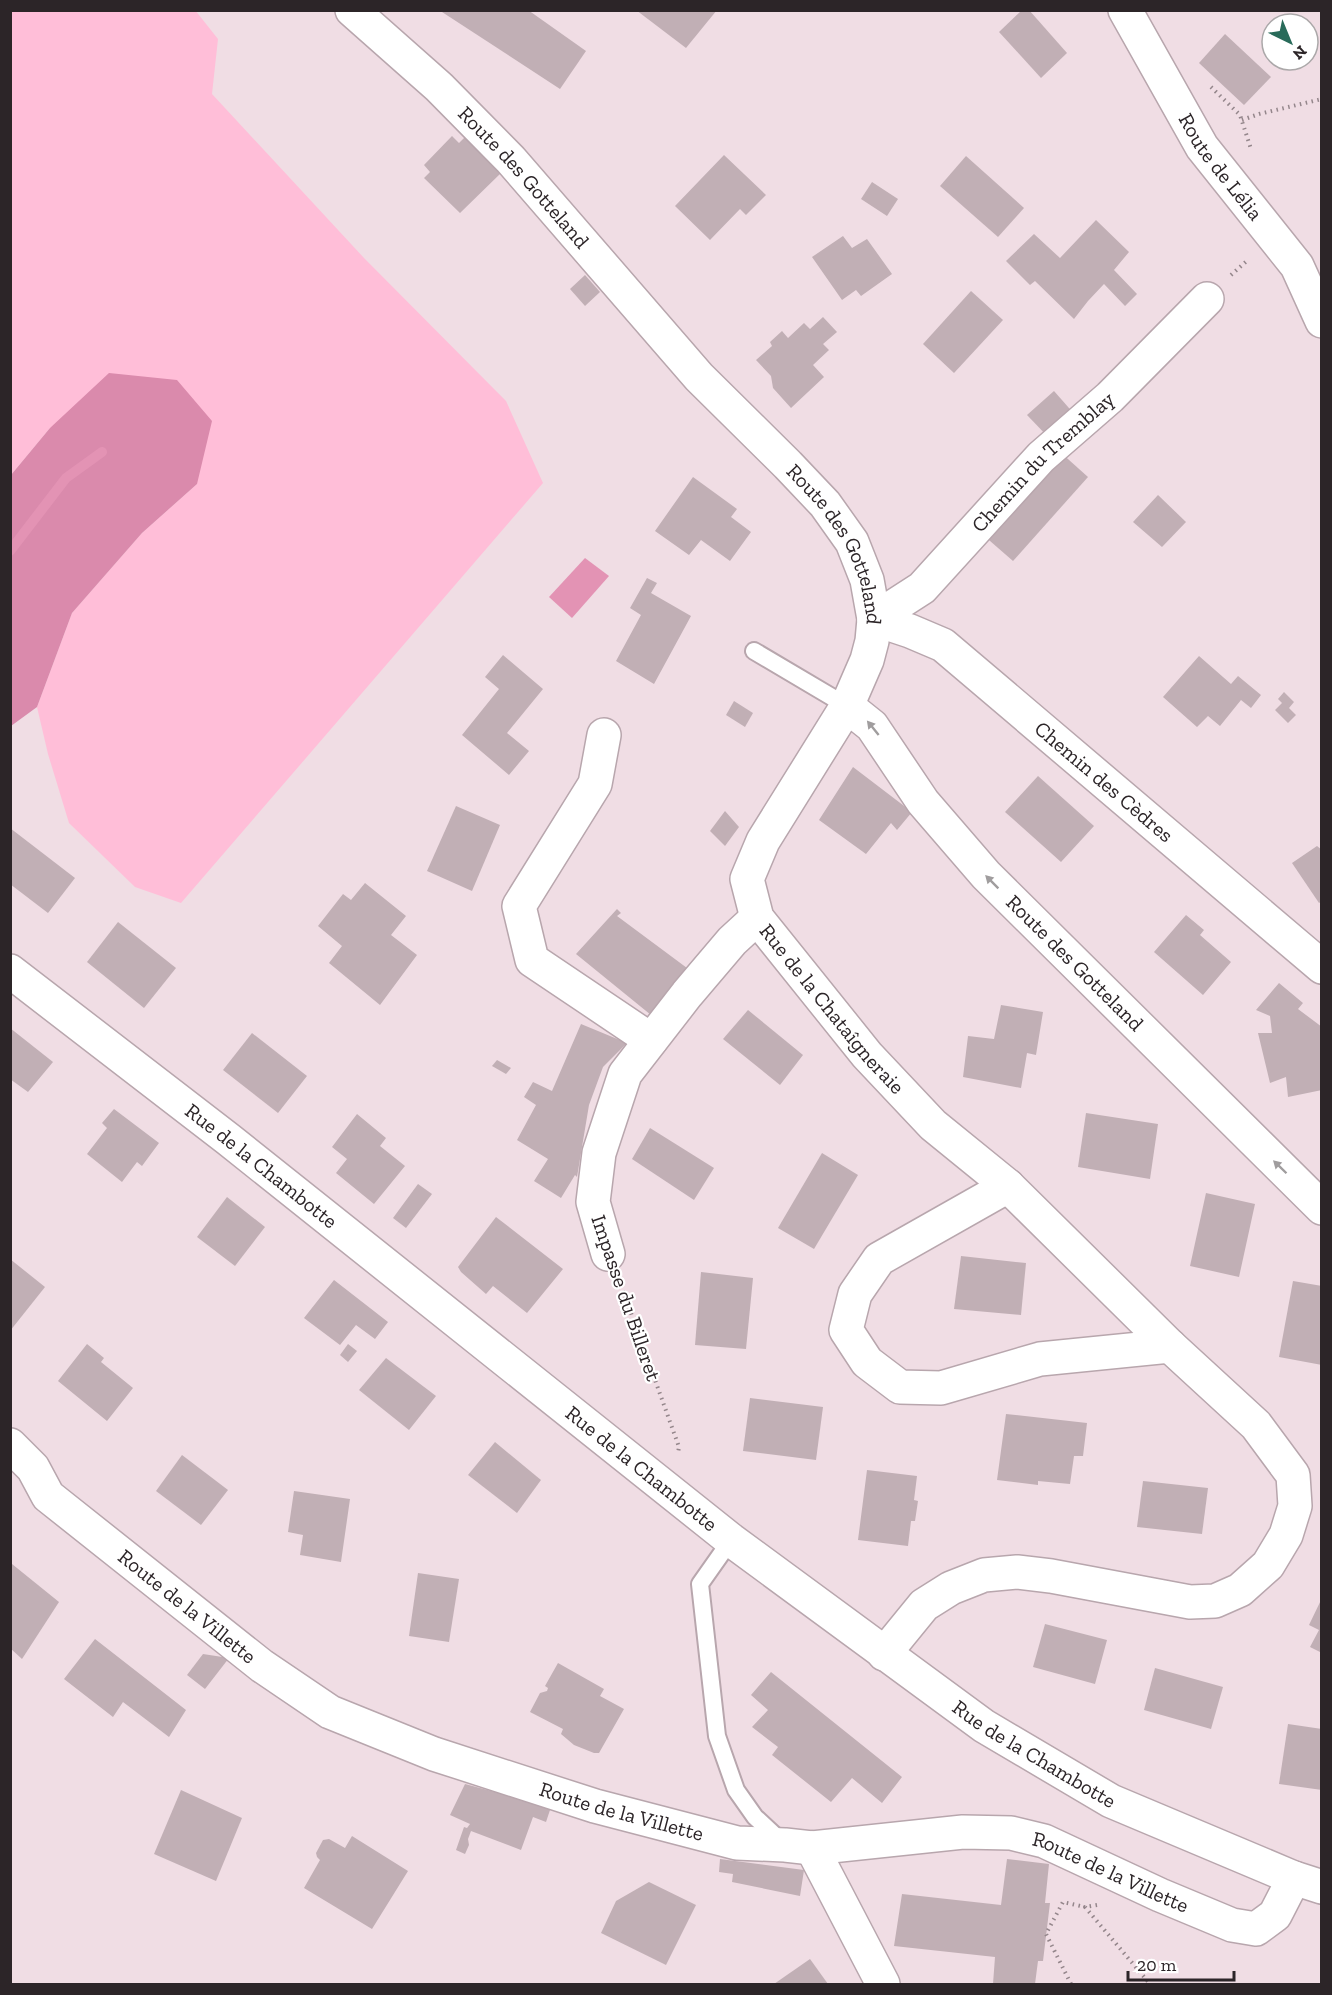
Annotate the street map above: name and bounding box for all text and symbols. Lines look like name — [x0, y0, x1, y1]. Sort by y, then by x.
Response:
north arrow — [1260, 12, 1320, 72]
text: N — [1289, 42, 1311, 64]
street label: Route des Gotteland — [453, 101, 595, 254]
street label: Route de Lélia — [1174, 109, 1268, 225]
street label: Chemin du Tremblay — [966, 386, 1119, 537]
street label: Route des Gotteland — [782, 459, 887, 626]
street label: Chemin des Cèdres — [1030, 715, 1179, 847]
one-way arrow — [866, 720, 879, 736]
one-way arrow — [986, 875, 1000, 889]
street label: Route des Gotteland — [1001, 889, 1149, 1036]
street label: Rue de la Chataîgneraie — [755, 918, 910, 1099]
street label: Rue de la Chambotte — [180, 1098, 343, 1233]
one-way arrow — [1273, 1161, 1287, 1175]
street label: Impasse du Billeret — [586, 1212, 667, 1384]
street label: Rue de la Chambotte — [561, 1400, 723, 1536]
street label: Route de la Villette — [113, 1544, 262, 1669]
street label: Rue de la Chambotte — [948, 1694, 1121, 1813]
street label: Route de la Villette — [536, 1776, 706, 1846]
street label: Route de la Villette — [1030, 1826, 1193, 1918]
scale bar — [1128, 1944, 1234, 1982]
text: 20 m — [1137, 1954, 1177, 1976]

